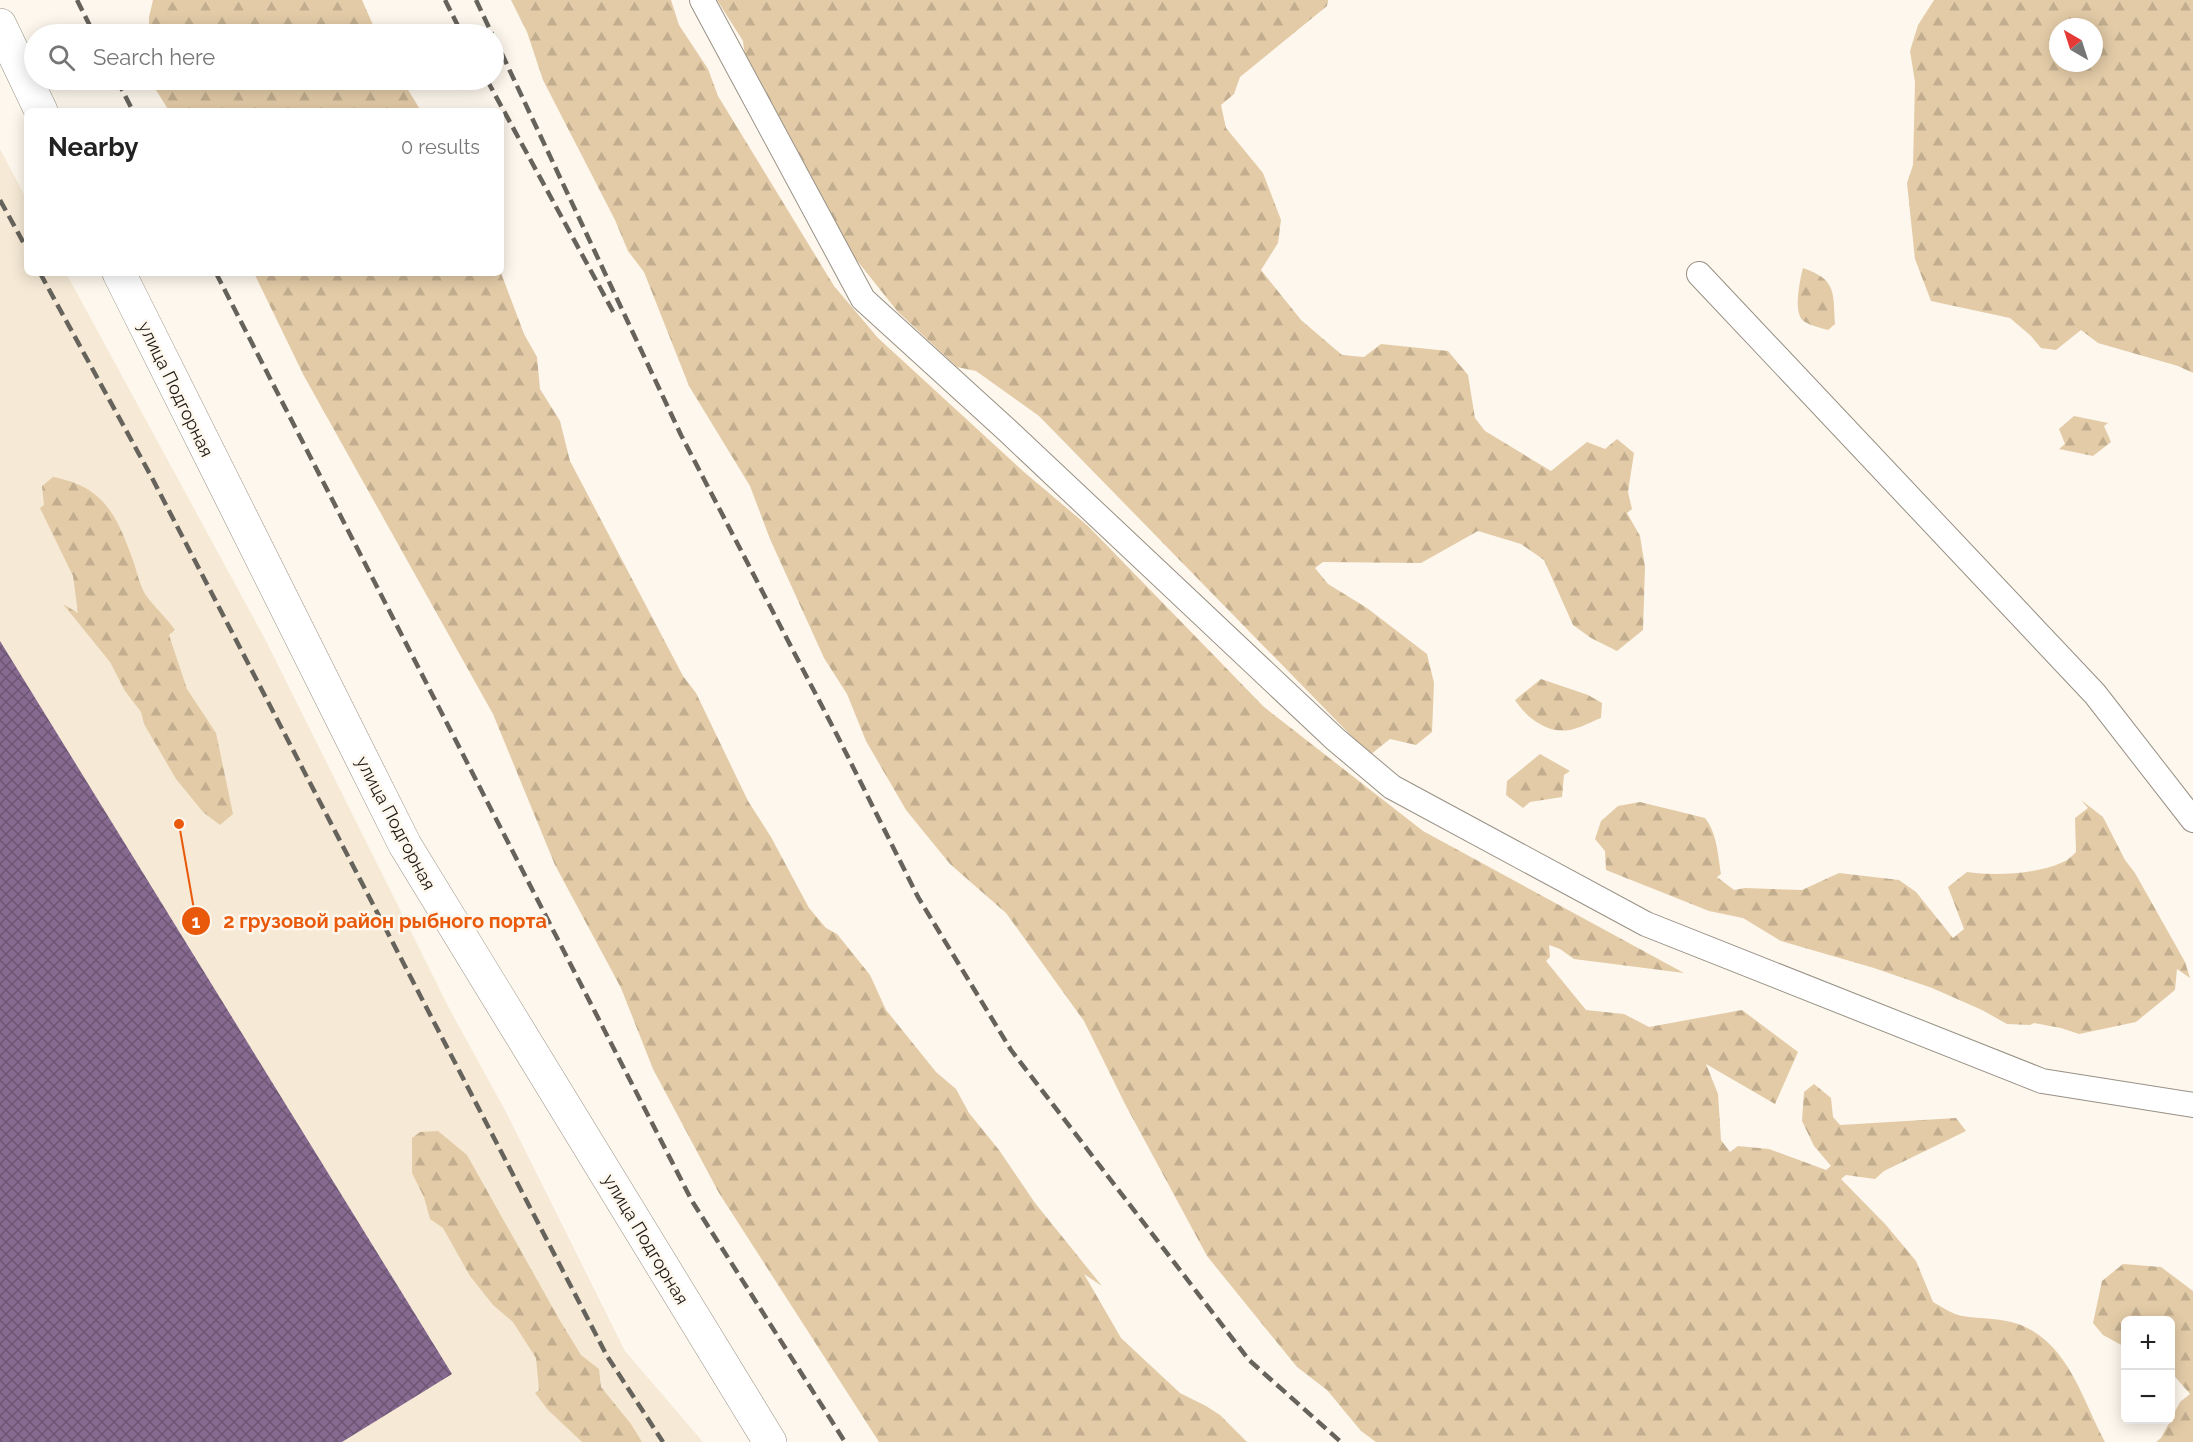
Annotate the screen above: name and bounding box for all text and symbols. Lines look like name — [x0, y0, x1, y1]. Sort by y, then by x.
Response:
north arrow — [2049, 18, 2103, 72]
search box — [24, 24, 504, 90]
icon: search — [45, 41, 78, 74]
text: Search here — [93, 44, 215, 70]
text: Nearby — [48, 132, 138, 162]
text: 0 results — [401, 135, 480, 159]
street label: улица Подгорная — [134, 318, 218, 460]
street label: улица Подгорная — [352, 753, 440, 893]
callout: 2 грузовой район рыбного порта — [181, 902, 559, 940]
text: 2 грузовой район рыбного порта — [223, 909, 547, 933]
text: 1 — [192, 911, 201, 932]
street label: улица Подгорная — [599, 1170, 693, 1308]
map controls — [2121, 1316, 2175, 1424]
button: + — [2121, 1316, 2175, 1370]
button: − — [2121, 1370, 2175, 1424]

